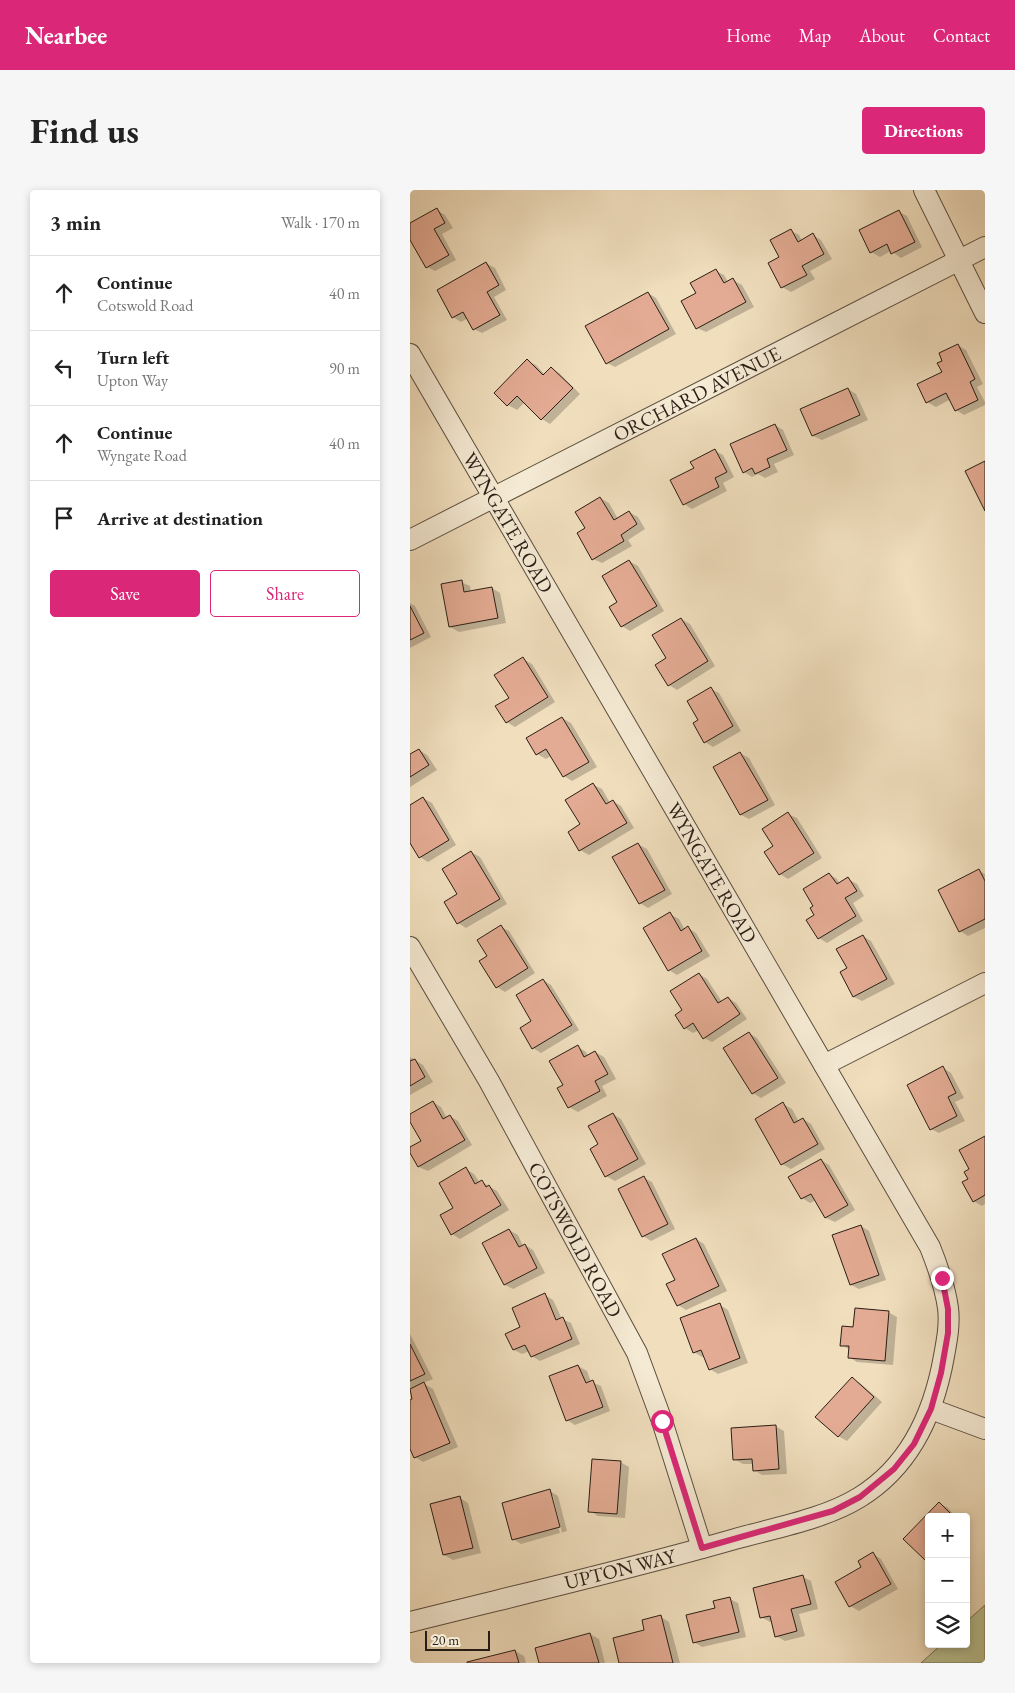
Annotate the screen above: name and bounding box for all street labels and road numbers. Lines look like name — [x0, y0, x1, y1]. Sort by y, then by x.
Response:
street label: ORCHARD AVENUE — [609, 340, 785, 447]
street label: WYNGATE ROAD — [457, 447, 559, 598]
street label: WYNGATE ROAD — [661, 797, 763, 948]
street label: COTSWOLD ROAD — [522, 1157, 628, 1322]
street label: UPTON WAY — [562, 1542, 680, 1595]

